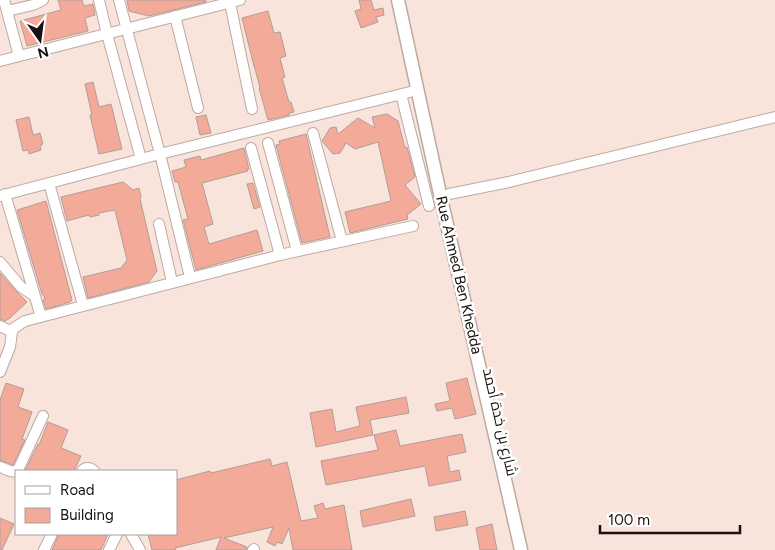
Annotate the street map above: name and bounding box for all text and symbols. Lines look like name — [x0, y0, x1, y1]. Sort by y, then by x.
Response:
north arrow — [15, 15, 65, 65]
text: N — [36, 43, 50, 62]
street label: Rue Ahmed Ben Khedda — [432, 194, 486, 356]
street label: شارع بن خدة أحمد — [477, 366, 522, 478]
legend — [15, 470, 178, 535]
text: Road — [60, 481, 95, 499]
scale bar — [600, 502, 740, 534]
text: Building — [60, 506, 114, 524]
text: 100 m — [608, 511, 650, 529]

